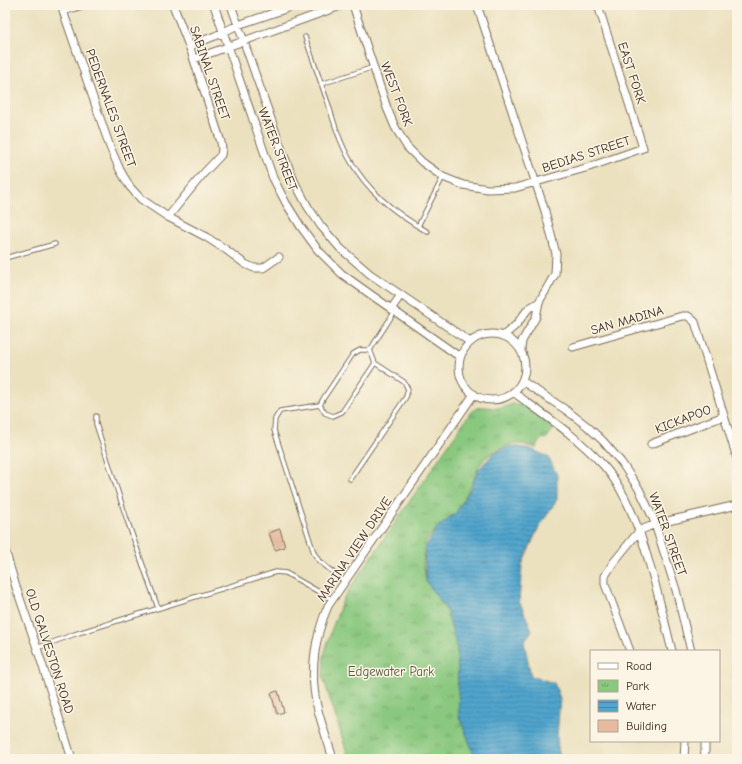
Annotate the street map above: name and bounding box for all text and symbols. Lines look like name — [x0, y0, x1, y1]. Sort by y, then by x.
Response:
street label: SABINAL STREET — [187, 24, 233, 122]
street label: EAST FORK — [615, 40, 649, 107]
street label: PEDERNALES STREET — [83, 47, 139, 170]
street label: WEST FORK — [378, 60, 416, 129]
street label: WATER STREET — [255, 105, 301, 193]
street label: BEDIAS STREET — [540, 133, 632, 175]
street label: SAN MADINA — [589, 302, 666, 338]
street label: KICKAPOO — [653, 401, 713, 437]
street label: WATER STREET — [646, 490, 690, 578]
street label: MARINA VIEW DRIVE — [313, 494, 395, 604]
street label: OLD GALVESTON ROAD — [23, 586, 77, 716]
legend — [590, 650, 720, 742]
text: Road — [626, 659, 652, 673]
park label: Edgewater Park — [348, 664, 435, 679]
text: Park — [626, 679, 649, 693]
text: Water — [626, 699, 656, 713]
text: Building — [626, 719, 667, 733]

